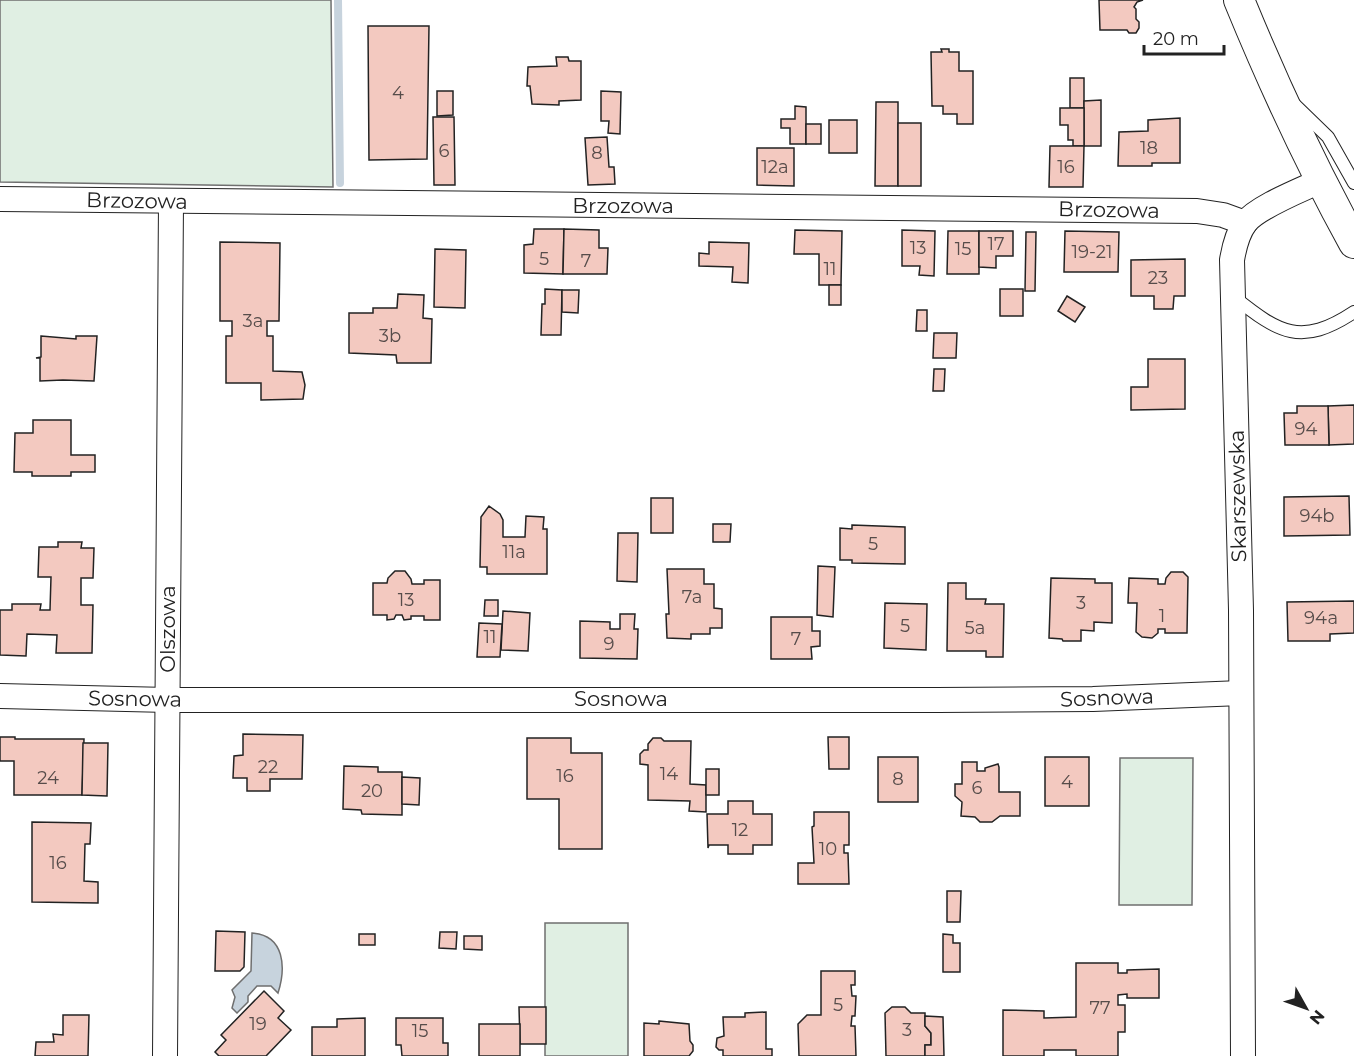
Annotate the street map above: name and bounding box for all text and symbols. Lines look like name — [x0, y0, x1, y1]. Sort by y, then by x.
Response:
scale bar — [1144, 18, 1224, 56]
text: 20 m — [1153, 28, 1199, 50]
house number: 4 — [392, 82, 404, 104]
house number: 18 — [1140, 137, 1158, 159]
house number: 6 — [439, 140, 450, 162]
house number: 8 — [591, 142, 603, 164]
house number: 12a — [761, 156, 789, 178]
house number: 16 — [1057, 156, 1075, 178]
street label: Brzozowa — [86, 187, 188, 214]
street label: Brzozowa — [572, 193, 674, 218]
street label: Brzozowa — [1058, 196, 1160, 223]
house number: 17 — [987, 233, 1005, 255]
house number: 13 — [910, 237, 926, 259]
house number: 15 — [955, 238, 971, 260]
house number: 19-21 — [1072, 241, 1112, 263]
house number: 5 — [539, 248, 549, 270]
house number: 7 — [581, 250, 591, 272]
house number: 11 — [824, 258, 837, 280]
house number: 23 — [1148, 267, 1168, 289]
house number: 3a — [243, 310, 263, 332]
house number: 3b — [379, 325, 401, 347]
house number: 94 — [1295, 418, 1318, 440]
street label: Skarszewska — [1224, 429, 1251, 563]
house number: 94b — [1299, 505, 1335, 527]
house number: 5 — [868, 533, 878, 555]
house number: 11a — [502, 541, 526, 563]
street label: Olszowa — [155, 585, 180, 673]
house number: 7a — [682, 586, 702, 608]
house number: 13 — [398, 589, 414, 611]
house number: 3 — [1076, 592, 1086, 614]
house number: 1 — [1159, 605, 1165, 627]
house number: 94a — [1304, 607, 1338, 629]
house number: 5 — [900, 615, 910, 637]
house number: 5a — [965, 617, 985, 639]
house number: 11 — [484, 626, 497, 648]
house number: 7 — [791, 628, 801, 650]
house number: 9 — [604, 633, 615, 655]
street label: Sosnowa — [1060, 683, 1154, 712]
street label: Sosnowa — [88, 685, 182, 712]
street label: Sosnowa — [574, 686, 668, 711]
house number: 22 — [258, 756, 278, 778]
house number: 14 — [660, 763, 678, 785]
house number: 16 — [556, 765, 574, 787]
house number: 24 — [37, 767, 59, 789]
house number: 8 — [892, 768, 904, 790]
house number: 4 — [1061, 771, 1073, 793]
house number: 6 — [972, 777, 983, 799]
house number: 20 — [361, 780, 383, 802]
house number: 12 — [732, 819, 748, 841]
house number: 10 — [819, 838, 837, 860]
house number: 16 — [49, 852, 67, 874]
north arrow — [1276, 978, 1336, 1038]
house number: 5 — [833, 994, 843, 1016]
house number: 77 — [1089, 997, 1111, 1019]
text: N — [1306, 1006, 1329, 1028]
house number: 19 — [249, 1013, 267, 1035]
house number: 3 — [902, 1019, 912, 1041]
house number: 15 — [412, 1020, 428, 1042]

